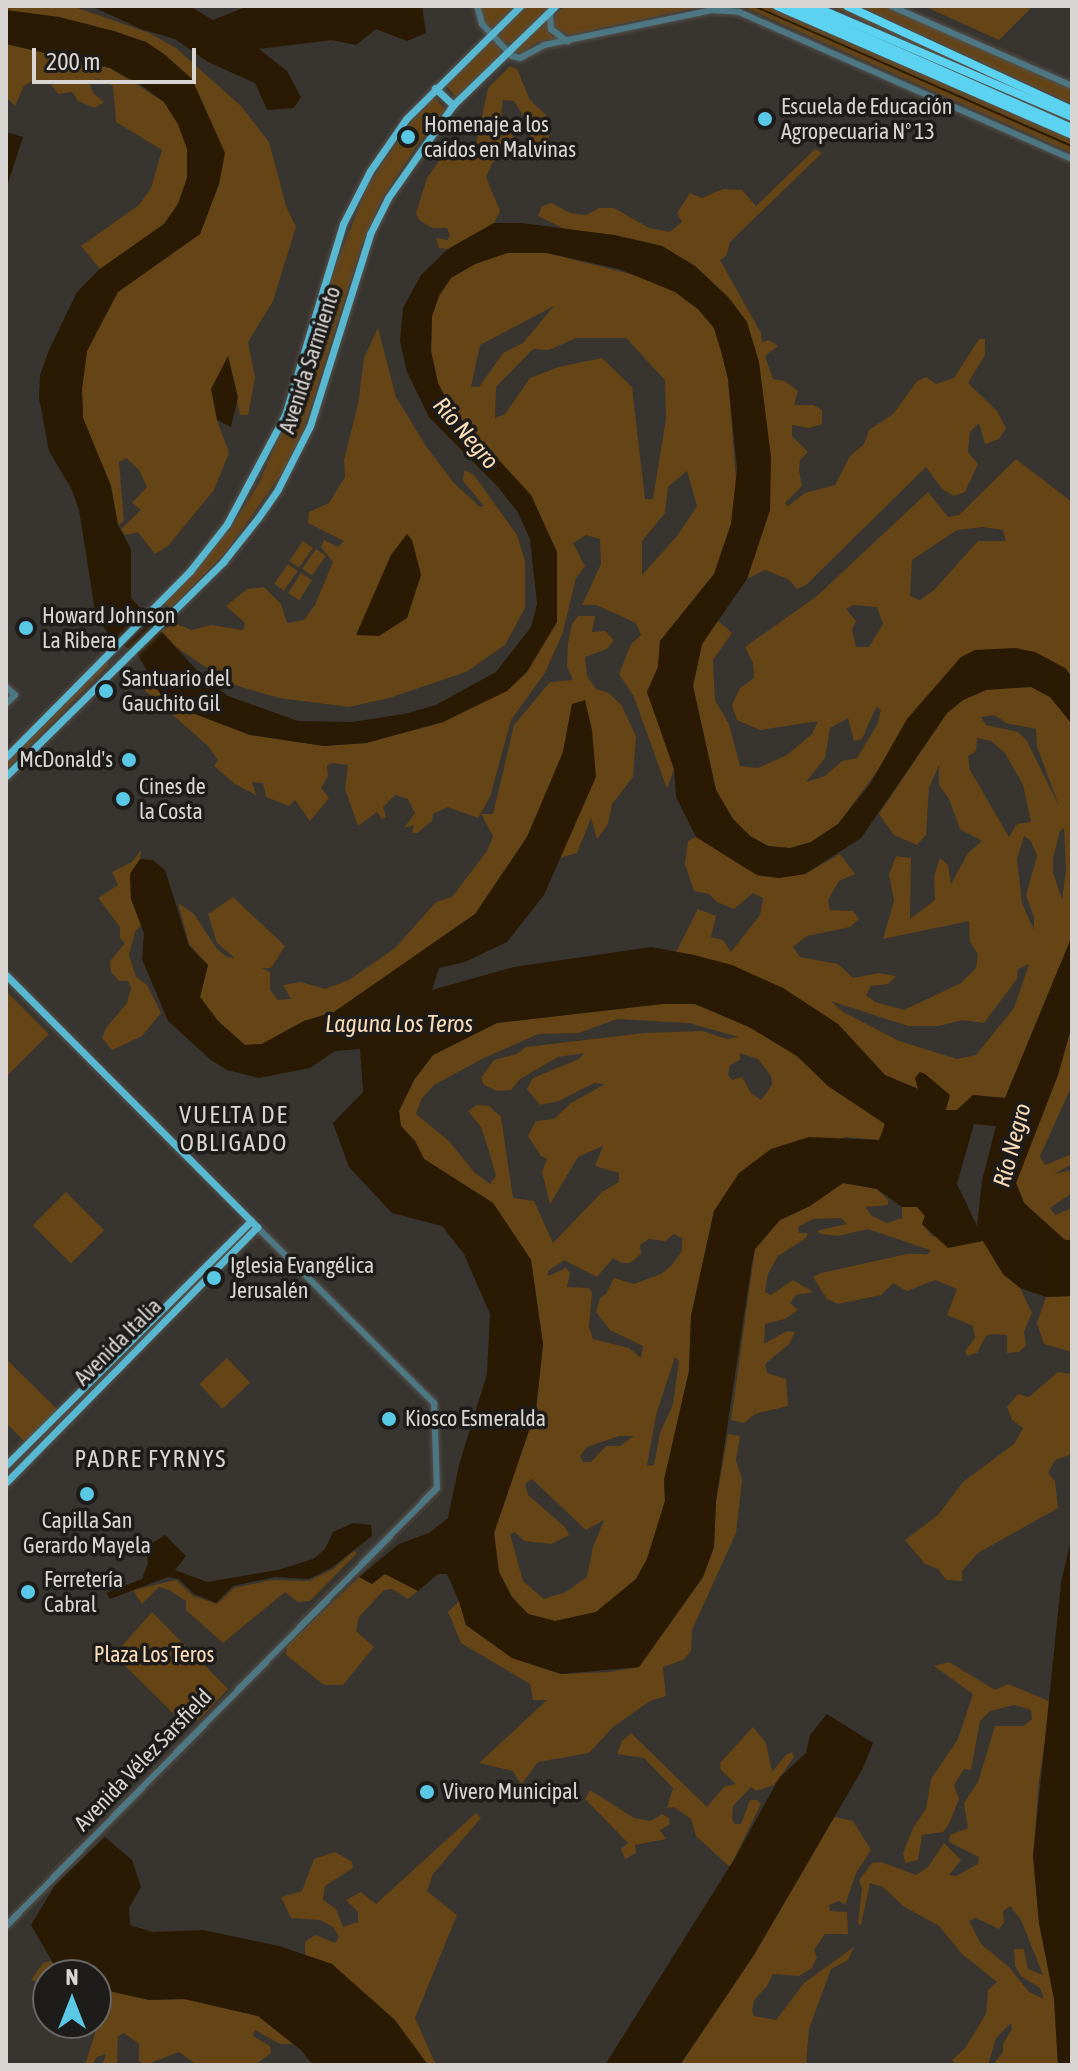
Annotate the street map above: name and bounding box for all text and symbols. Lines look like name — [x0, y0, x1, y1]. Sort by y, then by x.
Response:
scale bar — [36, 32, 200, 82]
text: 200 m — [46, 48, 100, 75]
place label: Escuela de Educación Agropecuaria N° 13 — [781, 93, 952, 144]
marker: Escuela de Educación Agropecuaria N° 13 — [756, 110, 774, 128]
place label: Homenaje a los caídos en Malvinas — [424, 111, 576, 162]
marker: Homenaje a los caídos en Malvinas — [399, 128, 417, 146]
street label: Avenida Sarmiento — [274, 283, 346, 437]
water label: Río Negro — [427, 391, 505, 475]
place label: Howard Johnson La Ribera — [42, 602, 175, 654]
marker: Howard Johnson La Ribera — [17, 619, 35, 637]
place label: Santuario del Gauchito Gil — [122, 665, 230, 716]
marker: Santuario del Gauchito Gil — [97, 682, 115, 700]
place label: McDonald's — [19, 747, 113, 773]
marker: McDonald's — [120, 751, 138, 769]
place label: Cines de la Costa — [139, 773, 206, 824]
marker: Cines de la Costa — [114, 790, 132, 808]
water label: Laguna Los Teros — [325, 1010, 473, 1038]
water label: Río Negro — [987, 1100, 1037, 1190]
district label: VUELTA DE OBLIGADO — [179, 1101, 289, 1157]
place label: Iglesia Evangélica Jerusalén — [230, 1252, 374, 1304]
marker: Iglesia Evangélica Jerusalén — [205, 1269, 223, 1287]
street label: Avenida Italia — [69, 1293, 167, 1391]
place label: Kiosco Esmeralda — [405, 1406, 546, 1432]
marker: Kiosco Esmeralda — [380, 1410, 398, 1428]
district label: PADRE FYRNYS — [75, 1445, 227, 1473]
marker: Capilla San Gerardo Mayela — [78, 1485, 96, 1503]
place label: Capilla San Gerardo Mayela — [23, 1507, 151, 1558]
place label: Ferretería Cabral — [44, 1566, 123, 1618]
marker: Ferretería Cabral — [19, 1583, 37, 1601]
park label: Plaza Los Teros — [94, 1642, 214, 1668]
street label: Avenida Vélez Sarsfield — [69, 1684, 217, 1836]
place label: Vivero Municipal — [443, 1779, 578, 1805]
marker: Vivero Municipal — [418, 1783, 436, 1801]
north arrow — [32, 1959, 112, 2039]
text: N — [66, 1964, 78, 1990]

